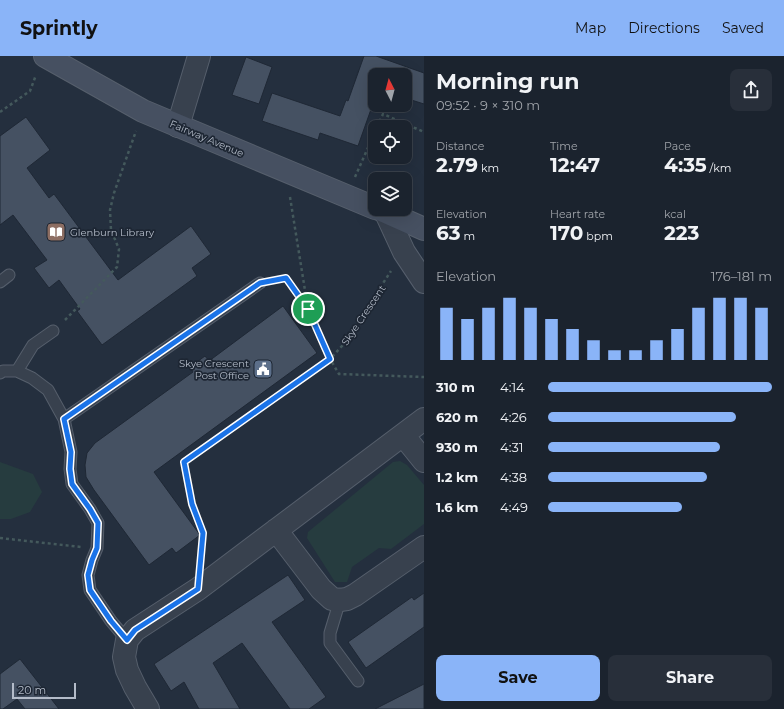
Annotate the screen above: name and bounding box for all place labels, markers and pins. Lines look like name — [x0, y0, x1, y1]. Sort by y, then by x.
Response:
library icon: Glenburn Library — [45, 221, 67, 243]
place label: Glenburn Library — [70, 226, 155, 239]
pin — [291, 292, 325, 326]
place label: Skye Crescent Post Office — [179, 357, 249, 382]
public building icon: Skye Crescent Post Office — [252, 358, 274, 380]

